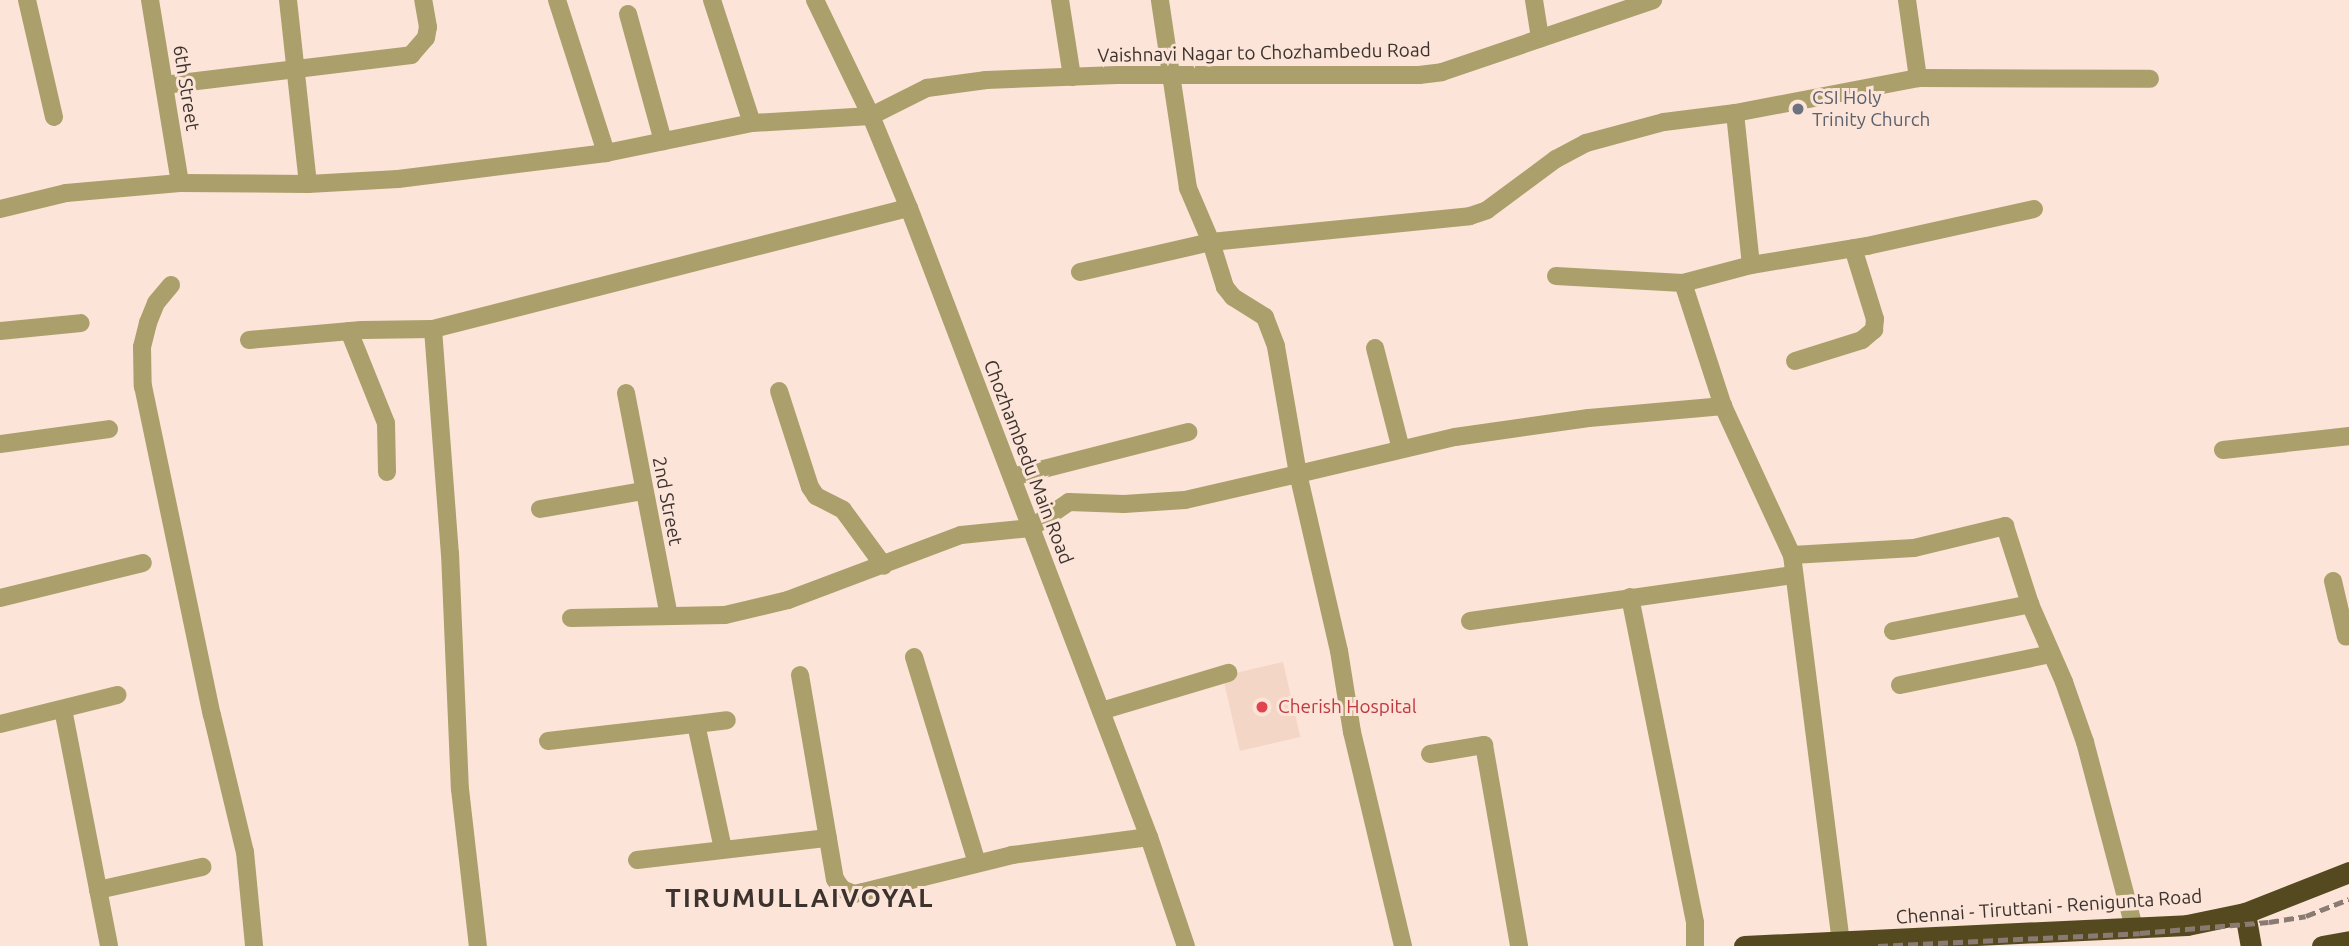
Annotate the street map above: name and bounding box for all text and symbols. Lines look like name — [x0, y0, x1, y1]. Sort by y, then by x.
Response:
street label: Vaishnavi Nagar to Chozhambedu Road — [1097, 39, 1431, 67]
street label: 6th Street — [168, 44, 204, 132]
place label: CSI Holy Trinity Church — [1812, 87, 1930, 131]
marker: CSI Holy Trinity Church — [1790, 101, 1806, 117]
street label: Chozhambedu Main Road — [978, 357, 1078, 567]
street label: 2nd Street — [647, 455, 687, 547]
place label: Cherish Hospital — [1278, 696, 1417, 718]
marker: Cherish Hospital — [1252, 697, 1272, 717]
district label: TIRUMULLAIVOYAL — [667, 882, 933, 914]
street label: Chennai - Tiruttani - Renigunta Road — [1895, 885, 2203, 929]

